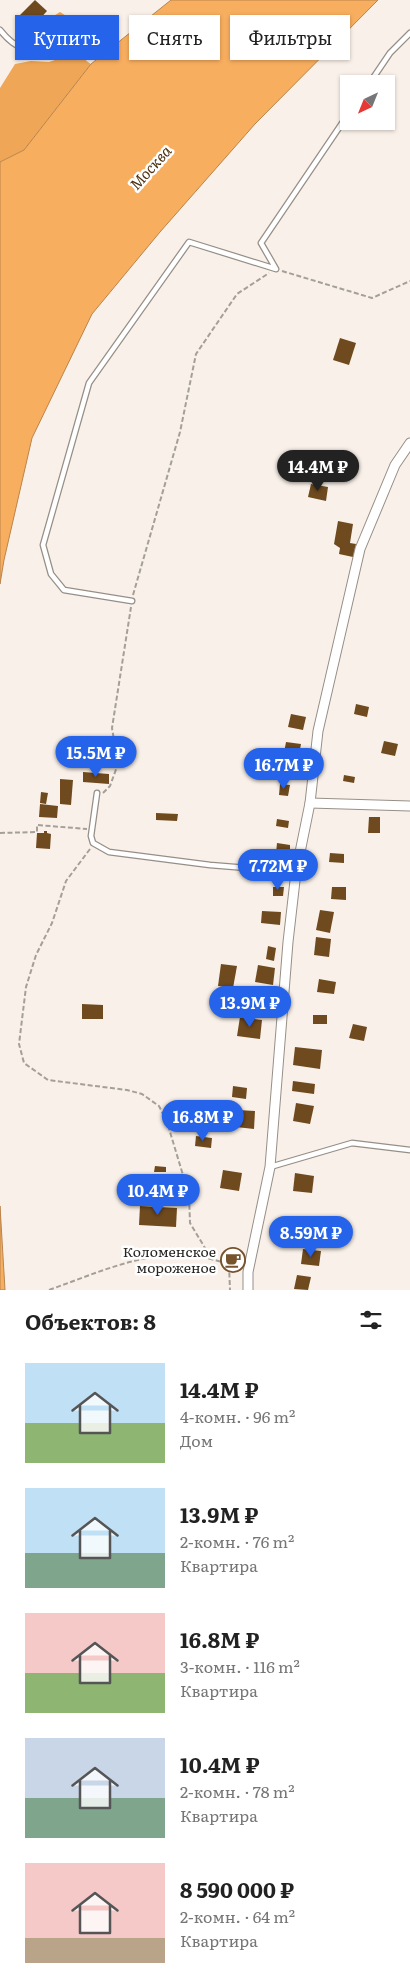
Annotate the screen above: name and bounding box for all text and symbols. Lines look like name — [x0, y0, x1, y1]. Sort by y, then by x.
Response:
chip: Купить — [15, 15, 119, 60]
chip: Снять — [129, 15, 220, 60]
chip: Фильтры — [230, 15, 350, 60]
north arrow — [340, 75, 395, 130]
map controls — [340, 75, 395, 130]
water label: Москва — [124, 139, 177, 194]
pin: 14.4M ₽ — [272, 450, 364, 492]
text: 14.4M ₽ — [288, 454, 348, 478]
pin: 15.5M ₽ — [50, 736, 142, 778]
text: 15.5M ₽ — [67, 740, 125, 764]
pin: 16.7M ₽ — [238, 748, 330, 790]
text: 16.7M ₽ — [255, 752, 313, 776]
pin: 7.72M ₽ — [232, 848, 324, 891]
text: 7.72M ₽ — [249, 853, 307, 877]
pin: 13.9M ₽ — [204, 986, 296, 1028]
text: 13.9M ₽ — [220, 990, 280, 1014]
pin: 16.8M ₽ — [157, 1100, 249, 1142]
text: 16.8M ₽ — [173, 1104, 233, 1128]
pin: 10.4M ₽ — [112, 1174, 204, 1216]
text: 10.4M ₽ — [128, 1178, 188, 1202]
pin: 8.59M ₽ — [265, 1216, 357, 1258]
text: 8.59M ₽ — [280, 1220, 342, 1244]
place label: Коломенское мороженое — [123, 1241, 216, 1277]
cafe icon: Коломенское мороженое — [220, 1247, 246, 1273]
text: Объектов: 8 — [25, 1305, 156, 1336]
icon: filters — [357, 1306, 385, 1334]
text: 14.4M ₽ — [180, 1373, 258, 1404]
icon: home — [65, 1383, 125, 1443]
text: 4-комн. · 96 m² — [180, 1404, 295, 1428]
text: Дом — [180, 1428, 213, 1452]
text: 13.9M ₽ — [180, 1498, 258, 1529]
icon: home — [65, 1508, 125, 1568]
text: 2-комн. · 76 m² — [180, 1529, 294, 1553]
text: Квартира — [180, 1553, 258, 1577]
text: 16.8M ₽ — [180, 1623, 259, 1654]
icon: home — [65, 1633, 125, 1693]
text: 3-комн. · 116 m² — [180, 1654, 300, 1678]
text: Квартира — [180, 1678, 258, 1702]
text: 10.4M ₽ — [180, 1748, 260, 1779]
icon: home — [65, 1758, 125, 1818]
text: 2-комн. · 78 m² — [180, 1779, 295, 1803]
text: Квартира — [180, 1803, 258, 1827]
text: 8 590 000 ₽ — [180, 1873, 294, 1904]
icon: home — [65, 1883, 125, 1943]
text: 2-комн. · 64 m² — [180, 1904, 295, 1928]
text: Квартира — [180, 1928, 258, 1952]

